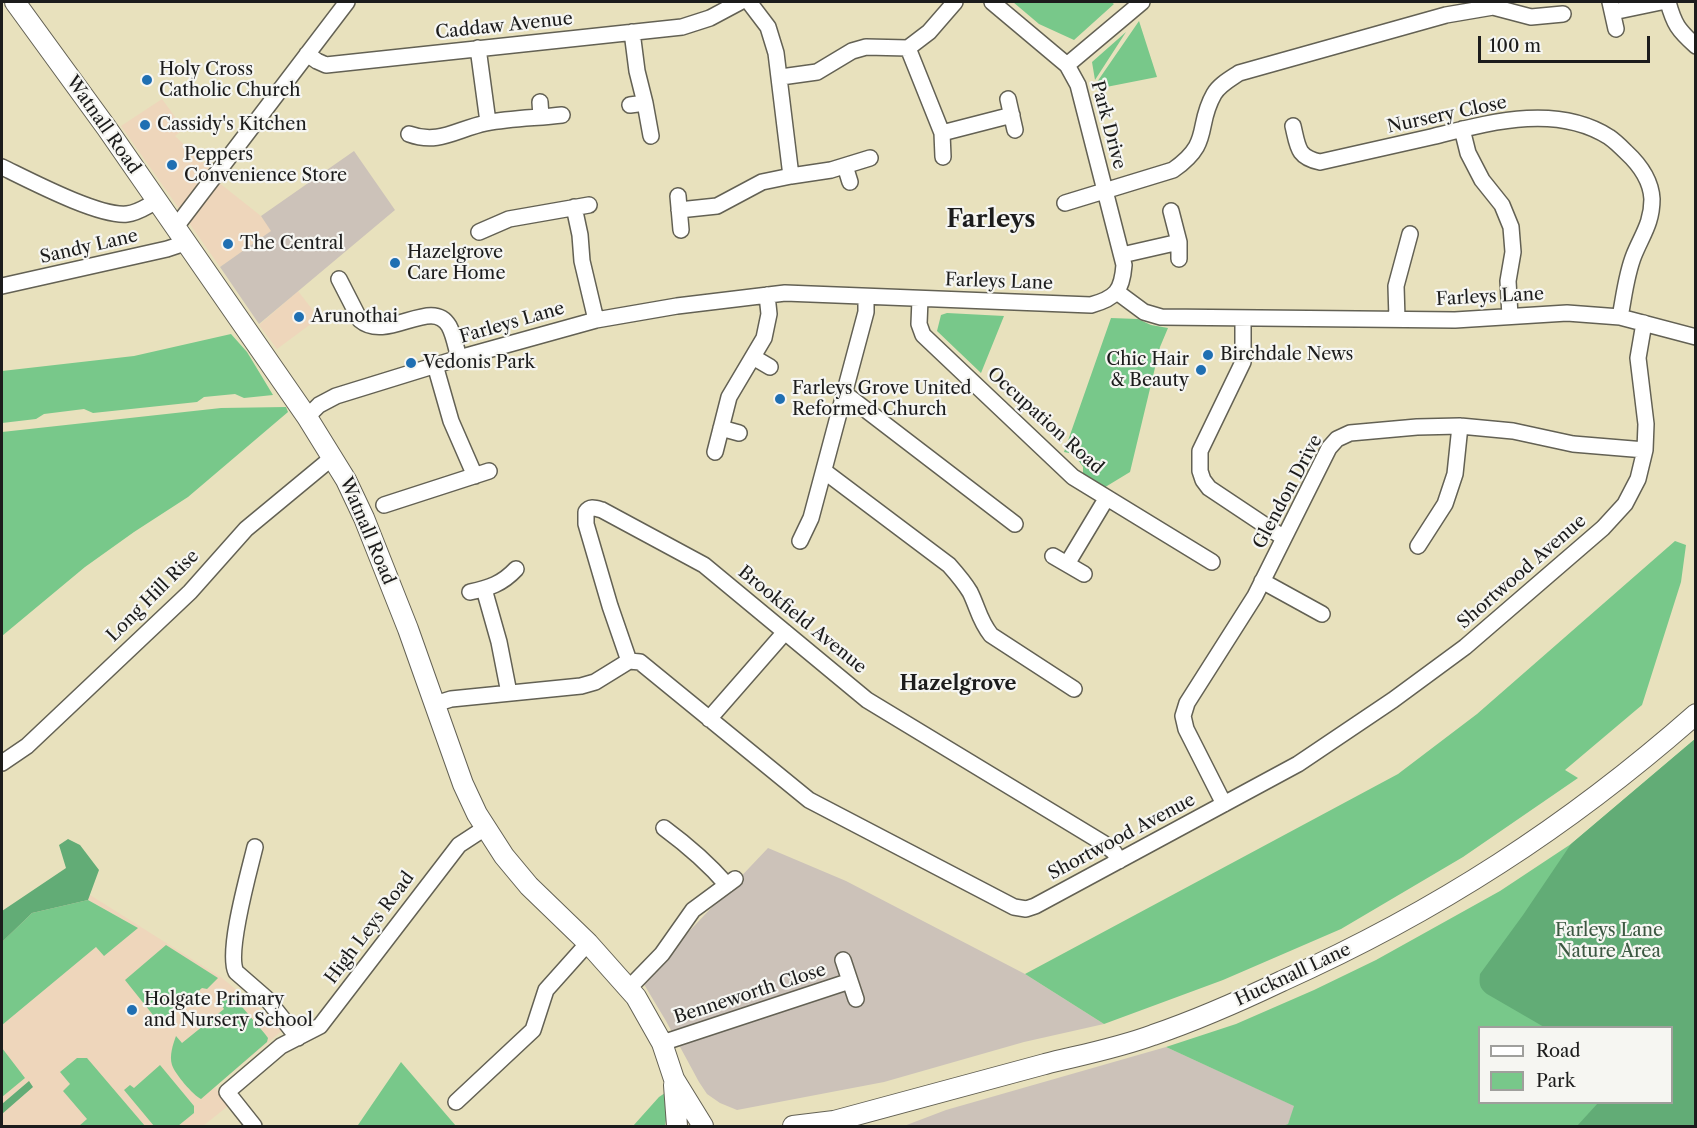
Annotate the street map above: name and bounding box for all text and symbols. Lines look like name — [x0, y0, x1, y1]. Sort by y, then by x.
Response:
street label: Caddaw Avenue — [434, 8, 574, 44]
scale bar — [1481, 24, 1654, 62]
text: 100 m — [1489, 35, 1541, 57]
place label: Holy Cross Catholic Church — [159, 59, 300, 101]
street label: Watnall Road — [61, 72, 145, 178]
marker: Holy Cross Catholic Church — [140, 73, 154, 87]
street label: Park Drive — [1086, 78, 1130, 172]
street label: Nursery Close — [1385, 92, 1509, 138]
place label: Cassidy's Kitchen — [157, 114, 307, 136]
marker: Cassidy's Kitchen — [138, 118, 152, 132]
place label: Peppers Convenience Store — [184, 144, 347, 186]
marker: Peppers Convenience Store — [165, 158, 179, 172]
district label: Farleys — [947, 206, 1035, 234]
street label: Sandy Lane — [38, 225, 140, 269]
place label: The Central — [240, 233, 344, 255]
marker: The Central — [221, 237, 235, 251]
place label: Hazelgrove Care Home — [407, 242, 505, 284]
marker: Hazelgrove Care Home — [388, 256, 402, 270]
street label: Farleys Lane — [945, 269, 1053, 295]
street label: Farleys Lane — [1435, 283, 1545, 311]
street label: Farleys Lane — [457, 298, 567, 348]
place label: Arunothai — [311, 306, 398, 328]
marker: Arunothai — [292, 310, 306, 324]
place label: Birchdale News — [1220, 344, 1353, 366]
marker: Birchdale News — [1201, 348, 1215, 362]
place label: Chic Hair & Beauty — [1106, 349, 1189, 392]
place label: Vedonis Park — [423, 352, 535, 374]
marker: Vedonis Park — [404, 356, 418, 370]
street label: Occupation Road — [982, 363, 1108, 479]
marker: Chic Hair & Beauty — [1194, 363, 1208, 377]
place label: Farleys Grove United Reformed Church — [792, 378, 972, 420]
marker: Farleys Grove United Reformed Church — [773, 392, 787, 406]
street label: Glendon Drive — [1249, 431, 1327, 553]
street label: Watnall Road — [335, 474, 399, 588]
street label: Shortwood Avenue — [1453, 510, 1591, 634]
street label: Long Hill Rise — [102, 545, 204, 647]
street label: Brookfield Avenue — [733, 562, 871, 678]
district label: Hazelgrove — [899, 672, 1017, 696]
street label: Shortwood Avenue — [1045, 789, 1199, 885]
street label: High Leys Road — [321, 868, 419, 988]
park label: Farleys Lane Nature Area — [1555, 920, 1663, 962]
street label: Hucknall Lane — [1232, 939, 1354, 1011]
street label: Benneworth Close — [671, 959, 829, 1029]
place label: Holgate Primary and Nursery School — [144, 989, 313, 1032]
marker: Holgate Primary and Nursery School — [125, 1003, 139, 1017]
legend — [1478, 1026, 1673, 1104]
text: Road — [1536, 1040, 1581, 1062]
text: Park — [1536, 1070, 1575, 1092]

